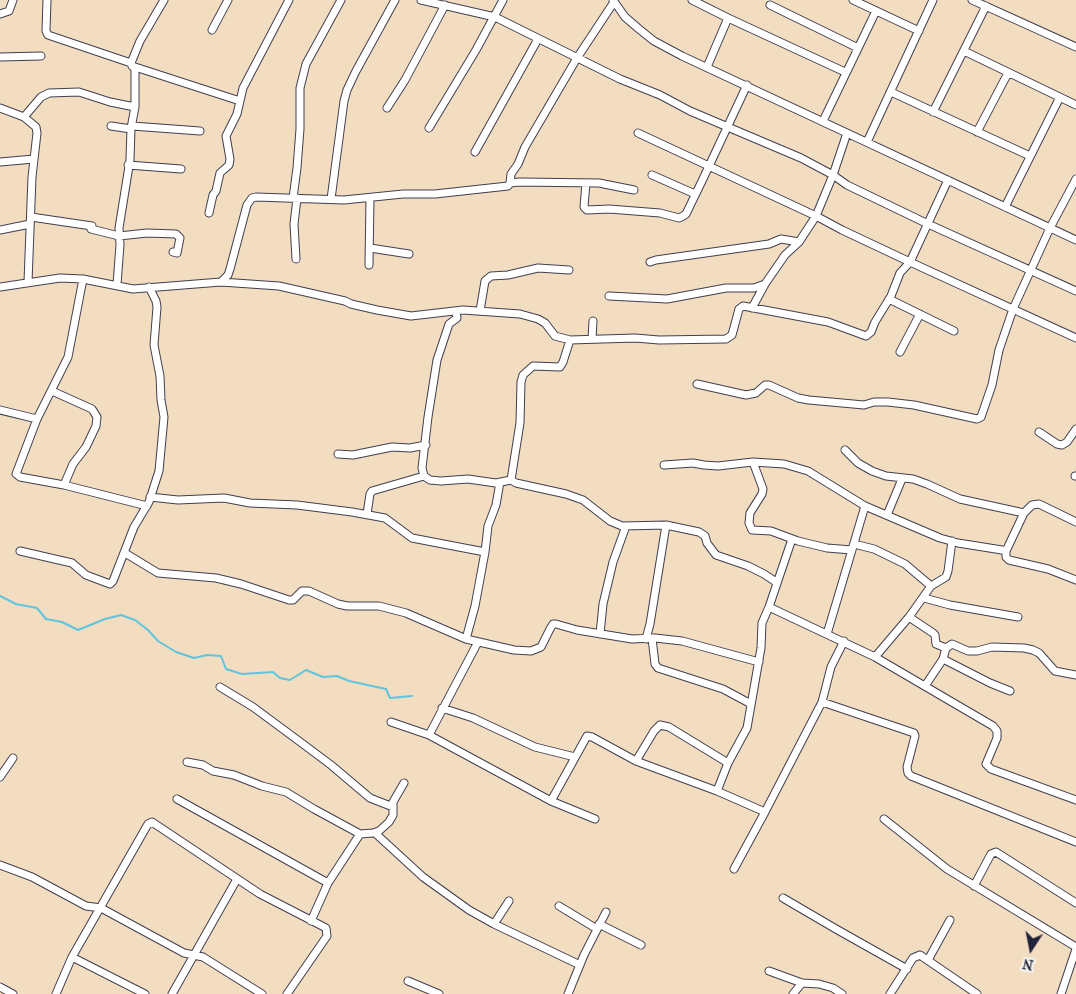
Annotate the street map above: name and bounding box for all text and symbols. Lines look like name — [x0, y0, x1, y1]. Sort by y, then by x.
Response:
north arrow — [1006, 924, 1056, 974]
text: N — [1021, 955, 1035, 974]

